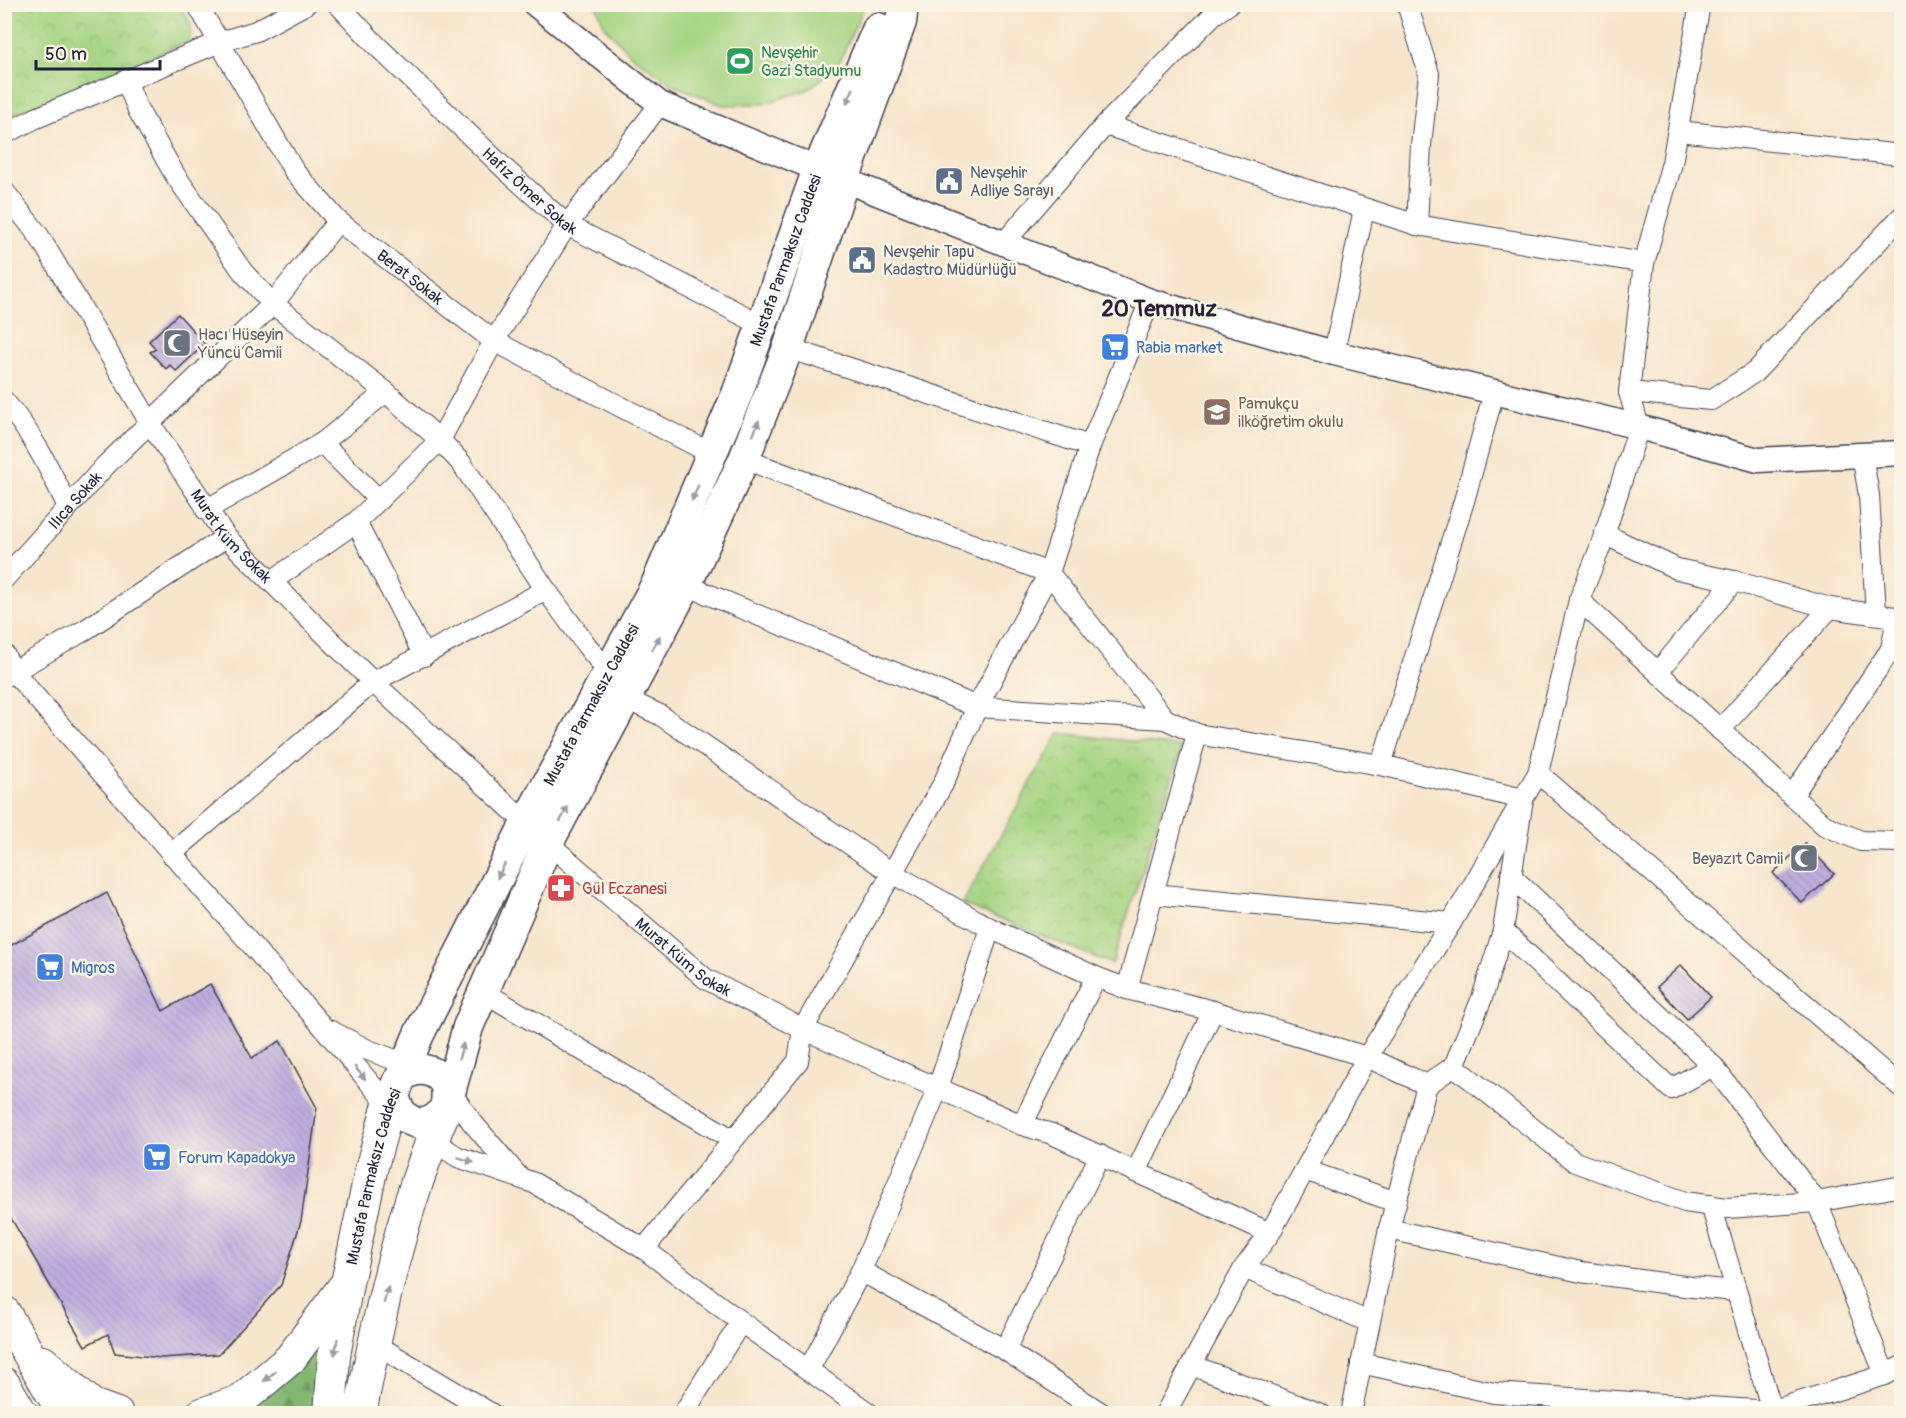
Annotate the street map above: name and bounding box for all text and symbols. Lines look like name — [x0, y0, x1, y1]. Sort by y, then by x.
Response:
scale bar — [36, 33, 160, 71]
text: 50 m — [45, 43, 87, 66]
place label: Nevşehir Gazi Stadyumu — [761, 43, 861, 81]
sports icon: Nevşehir Gazi Stadyumu — [724, 45, 756, 77]
one-way arrow — [845, 87, 854, 105]
street label: Hafız Ömer Sokak — [478, 144, 580, 240]
place label: Nevşehir Adliye Sarayı — [970, 163, 1054, 201]
public building icon: Nevşehir Adliye Sarayı — [933, 165, 965, 197]
street label: Mustafa Parmaksız Caddesi — [746, 172, 826, 349]
place label: Nevşehir Tapu Kadastro Müdürlüğü — [883, 242, 1017, 280]
public building icon: Nevşehir Tapu Kadastro Müdürlüğü — [846, 244, 878, 276]
street label: Berat Sokak — [373, 246, 447, 309]
district label: 20 Temmuz — [1101, 295, 1217, 323]
place label: Hacı Hüseyin Yüncü Camii — [197, 325, 284, 363]
mosque icon: Hacı Hüseyin Yüncü Camii — [161, 327, 193, 359]
supermarket icon: Rabia market — [1099, 331, 1131, 363]
place label: Rabia market — [1136, 338, 1223, 358]
place label: Pamukçu ilköğretim okulu — [1238, 394, 1344, 432]
school or university icon: Pamukçu ilköğretim okulu — [1201, 396, 1233, 428]
one-way arrow — [752, 419, 761, 437]
street label: Ilıca Sokak — [44, 467, 107, 534]
one-way arrow — [690, 484, 700, 502]
street label: Murat Küm Sokak — [186, 486, 276, 588]
street label: Mustafa Parmaksız Caddesi — [539, 620, 644, 790]
one-way arrow — [651, 634, 661, 651]
one-way arrow — [559, 806, 569, 823]
mosque icon: Beyazıt Camii — [1788, 842, 1820, 874]
place label: Beyazıt Camii — [1692, 849, 1783, 869]
one-way arrow — [496, 863, 506, 880]
pharmacy icon: Gül Eczanesi — [545, 872, 577, 904]
place label: Gül Eczanesi — [582, 879, 667, 899]
street label: Murat Küm Sokak — [631, 914, 734, 1001]
supermarket icon: Migros — [34, 951, 66, 983]
place label: Migros — [71, 958, 115, 978]
one-way arrow — [457, 1042, 466, 1060]
one-way arrow — [354, 1065, 367, 1081]
street label: Mustafa Parmaksız Caddesi — [342, 1085, 406, 1267]
supermarket icon: Forum Kapadokya — [141, 1141, 173, 1173]
place label: Forum Kapadokya — [178, 1148, 296, 1168]
one-way arrow — [458, 1156, 476, 1165]
one-way arrow — [382, 1286, 391, 1304]
one-way arrow — [331, 1337, 340, 1356]
one-way arrow — [263, 1369, 278, 1382]

